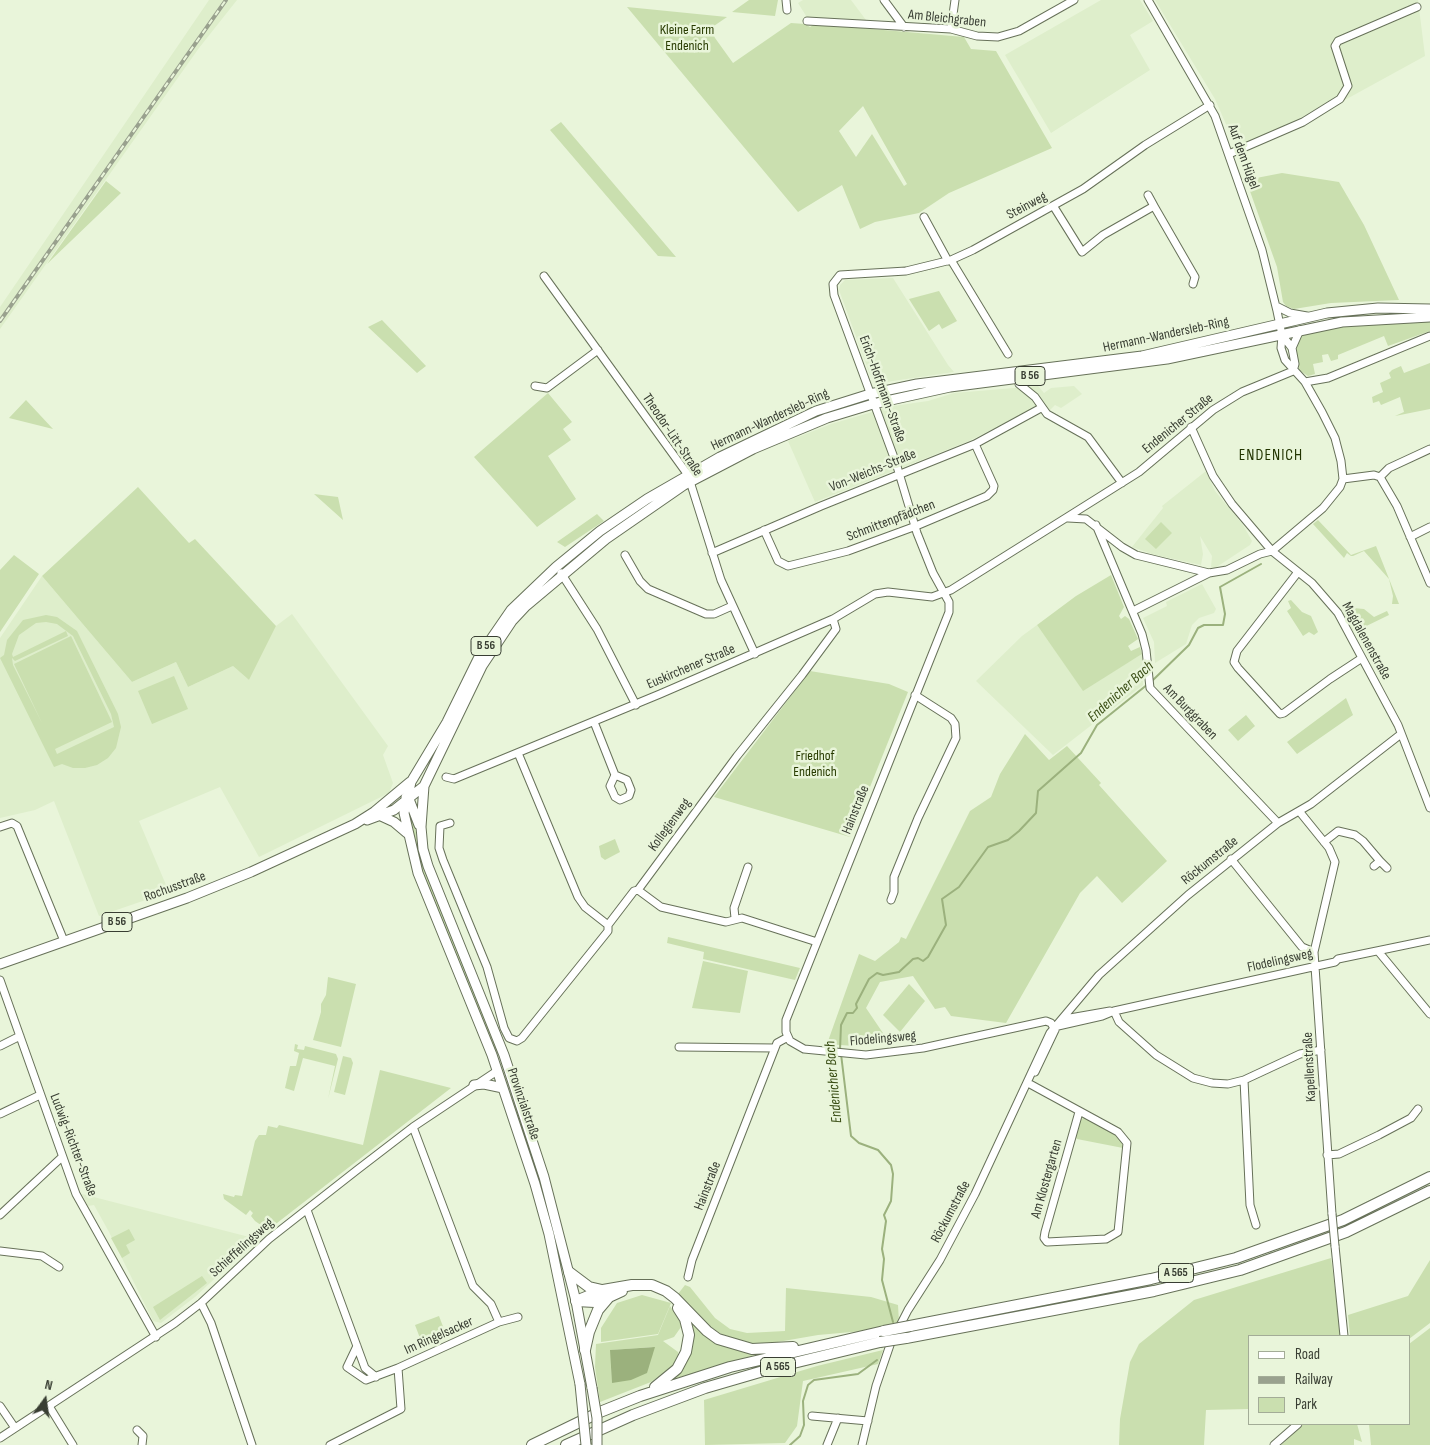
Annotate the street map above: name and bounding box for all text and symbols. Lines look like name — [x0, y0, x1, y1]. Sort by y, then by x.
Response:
street label: Am Bleichgraben — [907, 7, 987, 31]
park label: Kleine Farm Endenich — [660, 22, 714, 54]
street label: Auf dem Hügel — [1224, 122, 1262, 192]
street label: Steinweg — [1004, 188, 1050, 224]
street label: Hermann-Wandersleb-Ring — [1102, 313, 1230, 357]
street label: Erich-Hoffmann-Straße — [855, 333, 909, 445]
road number: B 56 — [1015, 366, 1045, 386]
street label: Hermann-Wandersleb-Ring — [708, 385, 832, 455]
street label: Theodor-Litt-Straße — [638, 390, 706, 480]
street label: Endenicher Straße — [1139, 390, 1217, 458]
street label: Von-Weichs-Straße — [827, 446, 919, 496]
district label: ENDENICH — [1238, 446, 1304, 466]
street label: Schmittenpfädchen — [844, 496, 938, 546]
street label: Magdalenenstraße — [1338, 599, 1394, 683]
road number: B 56 — [471, 636, 501, 656]
street label: Euskirchener Straße — [644, 641, 738, 693]
water label: Endenicher Bach — [1084, 658, 1158, 726]
street label: Am Burggraben — [1159, 681, 1221, 743]
park label: Friedhof Endenich — [793, 748, 837, 780]
street label: Hainstraße — [839, 783, 873, 837]
street label: Kollegienweg — [645, 795, 695, 855]
street label: Röckumstraße — [1178, 833, 1242, 889]
street label: Rochusstraße — [142, 868, 208, 906]
road number: B 56 — [102, 912, 132, 932]
street label: Flodelingsweg — [1246, 945, 1314, 977]
street label: Flodelingsweg — [849, 1028, 917, 1050]
street label: Kapellenstraße — [1300, 1032, 1320, 1102]
water label: Endenicher Bach — [821, 1040, 847, 1124]
street label: Provinzialstraße — [503, 1066, 543, 1142]
street label: Ludwig-Richter-Straße — [46, 1091, 100, 1199]
street label: Am Klostergarten — [1028, 1138, 1066, 1220]
street label: Hainstraße — [691, 1159, 725, 1213]
street label: Röckumstraße — [928, 1178, 974, 1246]
street label: Schieffelingsweg — [207, 1215, 277, 1281]
road number: A 565 — [1158, 1264, 1194, 1282]
street label: Im Ringelsacker — [402, 1313, 476, 1359]
legend — [1248, 1335, 1410, 1425]
text: Road — [1295, 1345, 1320, 1364]
road number: A 565 — [760, 1358, 796, 1376]
text: Railway — [1295, 1370, 1333, 1389]
north arrow — [20, 1375, 70, 1425]
text: N — [43, 1376, 54, 1394]
text: Park — [1295, 1395, 1317, 1414]

